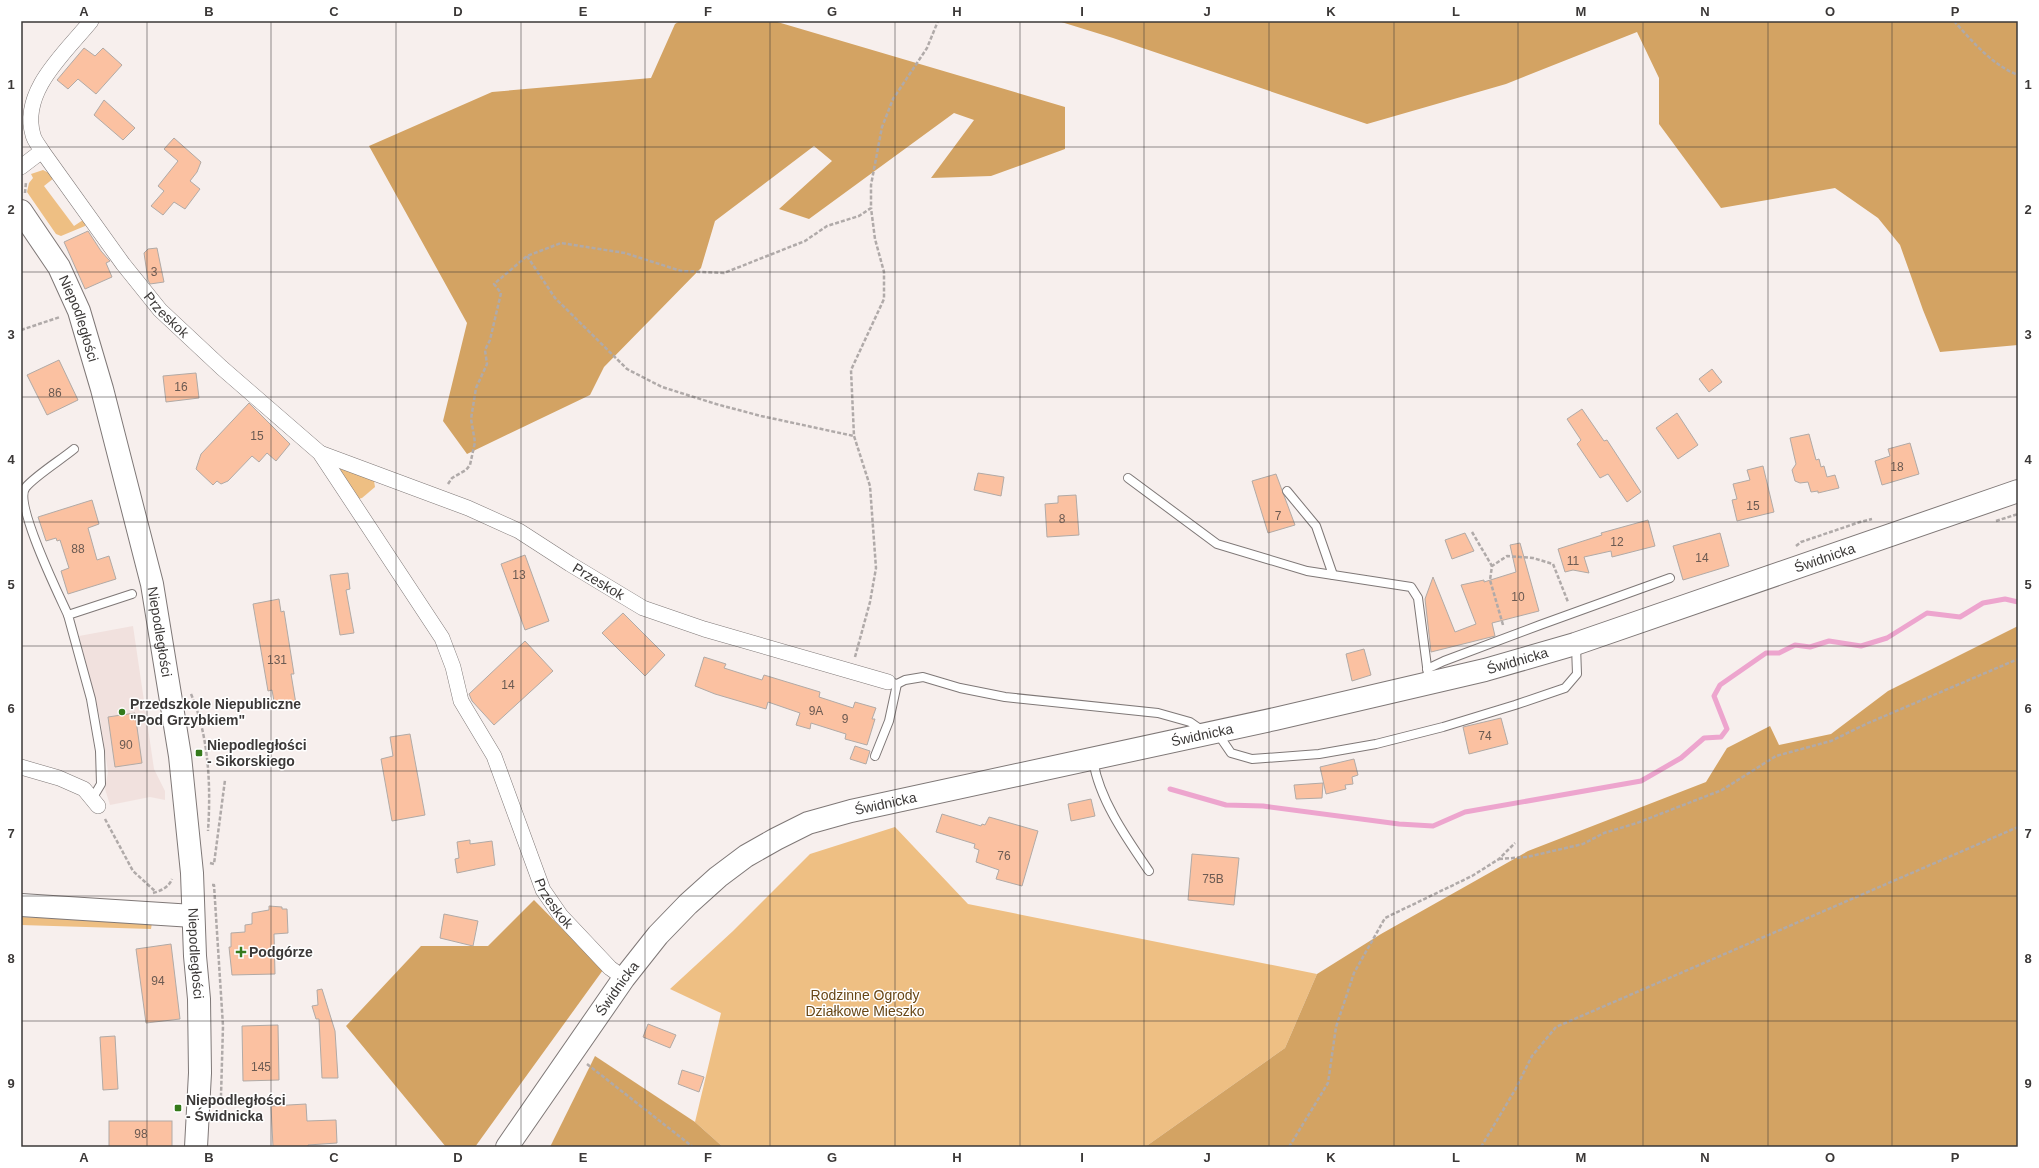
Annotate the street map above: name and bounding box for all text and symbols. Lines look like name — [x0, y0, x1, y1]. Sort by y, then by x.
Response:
text: A — [79, 4, 89, 19]
text: B — [204, 4, 214, 19]
text: C — [329, 4, 339, 19]
text: D — [453, 4, 463, 19]
text: E — [579, 4, 588, 19]
text: F — [704, 4, 712, 19]
text: G — [827, 4, 837, 19]
text: H — [952, 4, 962, 19]
text: I — [1080, 4, 1084, 19]
text: J — [1203, 4, 1211, 19]
text: K — [1326, 4, 1336, 19]
text: L — [1452, 4, 1460, 19]
text: M — [1576, 4, 1586, 19]
text: N — [1700, 4, 1710, 19]
text: O — [1825, 4, 1835, 19]
text: P — [1951, 4, 1960, 19]
text: 1 — [7, 77, 15, 92]
text: 1 — [2024, 77, 2032, 92]
text: 2 — [7, 202, 15, 217]
text: 2 — [2024, 202, 2032, 217]
house number: 3 — [151, 265, 158, 279]
street label: Niepodległości — [56, 273, 102, 364]
street label: Przeskok — [141, 289, 193, 342]
text: 3 — [7, 327, 15, 342]
text: 3 — [2024, 327, 2032, 342]
house number: 16 — [174, 380, 188, 394]
house number: 86 — [48, 386, 62, 400]
house number: 15 — [250, 429, 264, 443]
text: 4 — [7, 452, 15, 467]
text: 4 — [2024, 452, 2032, 467]
house number: 18 — [1890, 460, 1904, 474]
house number: 15 — [1746, 499, 1760, 513]
house number: 7 — [1275, 509, 1282, 523]
house number: 8 — [1059, 512, 1066, 526]
house number: 12 — [1610, 535, 1624, 549]
street label: Świdnicka — [1792, 540, 1857, 576]
house number: 88 — [71, 542, 85, 556]
house number: 14 — [1695, 551, 1709, 565]
house number: 11 — [1567, 554, 1580, 568]
street label: Przeskok — [570, 560, 628, 603]
house number: 13 — [512, 568, 526, 582]
text: 5 — [7, 577, 15, 592]
text: 5 — [2024, 577, 2032, 592]
street label: Niepodległości — [145, 585, 175, 678]
house number: 10 — [1511, 590, 1525, 604]
street label: Świdnicka — [1485, 644, 1550, 677]
house number: 131 — [267, 653, 287, 667]
house number: 14 — [501, 678, 515, 692]
place label: Przedszkole Niepubliczne "Pod Grzybkiem" — [130, 696, 301, 728]
text: 6 — [7, 701, 15, 716]
text: 6 — [2024, 701, 2032, 716]
house number: 9A — [809, 704, 823, 718]
marker: Przedszkole Niepubliczne "Pod Grzybkiem" — [117, 707, 127, 717]
house number: 9 — [842, 712, 849, 726]
street label: Świdnicka — [1169, 720, 1235, 749]
house number: 74 — [1478, 729, 1492, 743]
place label: Niepodległości - Sikorskiego — [207, 737, 307, 769]
house number: 90 — [119, 738, 133, 752]
marker: Niepodległości - Sikorskiego — [194, 748, 204, 758]
street label: Świdnicka — [853, 789, 918, 818]
text: 7 — [7, 826, 15, 841]
text: 7 — [2024, 826, 2032, 841]
house number: 76 — [997, 849, 1011, 863]
house number: 75B — [1202, 872, 1224, 886]
street label: Przeskok — [531, 876, 577, 932]
street label: Niepodległości — [185, 908, 207, 1000]
place label: Podgórze — [249, 944, 313, 960]
marker: Podgórze — [236, 947, 246, 957]
text: 8 — [7, 951, 15, 966]
text: 8 — [2024, 951, 2032, 966]
street label: Świdnicka — [591, 958, 642, 1019]
house number: 94 — [151, 974, 165, 988]
park label: Rodzinne Ogrody Działkowe Mieszko — [805, 987, 925, 1019]
house number: 145 — [251, 1060, 271, 1074]
text: 9 — [7, 1076, 15, 1091]
text: 9 — [2024, 1076, 2032, 1091]
place label: Niepodległości - Świdnicka — [186, 1092, 286, 1124]
marker: Niepodległości - Świdnicka — [173, 1103, 183, 1113]
house number: 98 — [134, 1127, 148, 1141]
text: A — [79, 1150, 89, 1165]
text: B — [204, 1150, 214, 1165]
text: C — [329, 1150, 339, 1165]
text: D — [453, 1150, 463, 1165]
text: E — [579, 1150, 588, 1165]
text: F — [704, 1150, 712, 1165]
text: G — [827, 1150, 837, 1165]
text: H — [952, 1150, 962, 1165]
text: I — [1080, 1150, 1084, 1165]
text: J — [1203, 1150, 1211, 1165]
text: K — [1326, 1150, 1336, 1165]
text: L — [1452, 1150, 1460, 1165]
text: M — [1576, 1150, 1586, 1165]
text: N — [1700, 1150, 1710, 1165]
text: O — [1825, 1150, 1835, 1165]
text: P — [1951, 1150, 1960, 1165]

